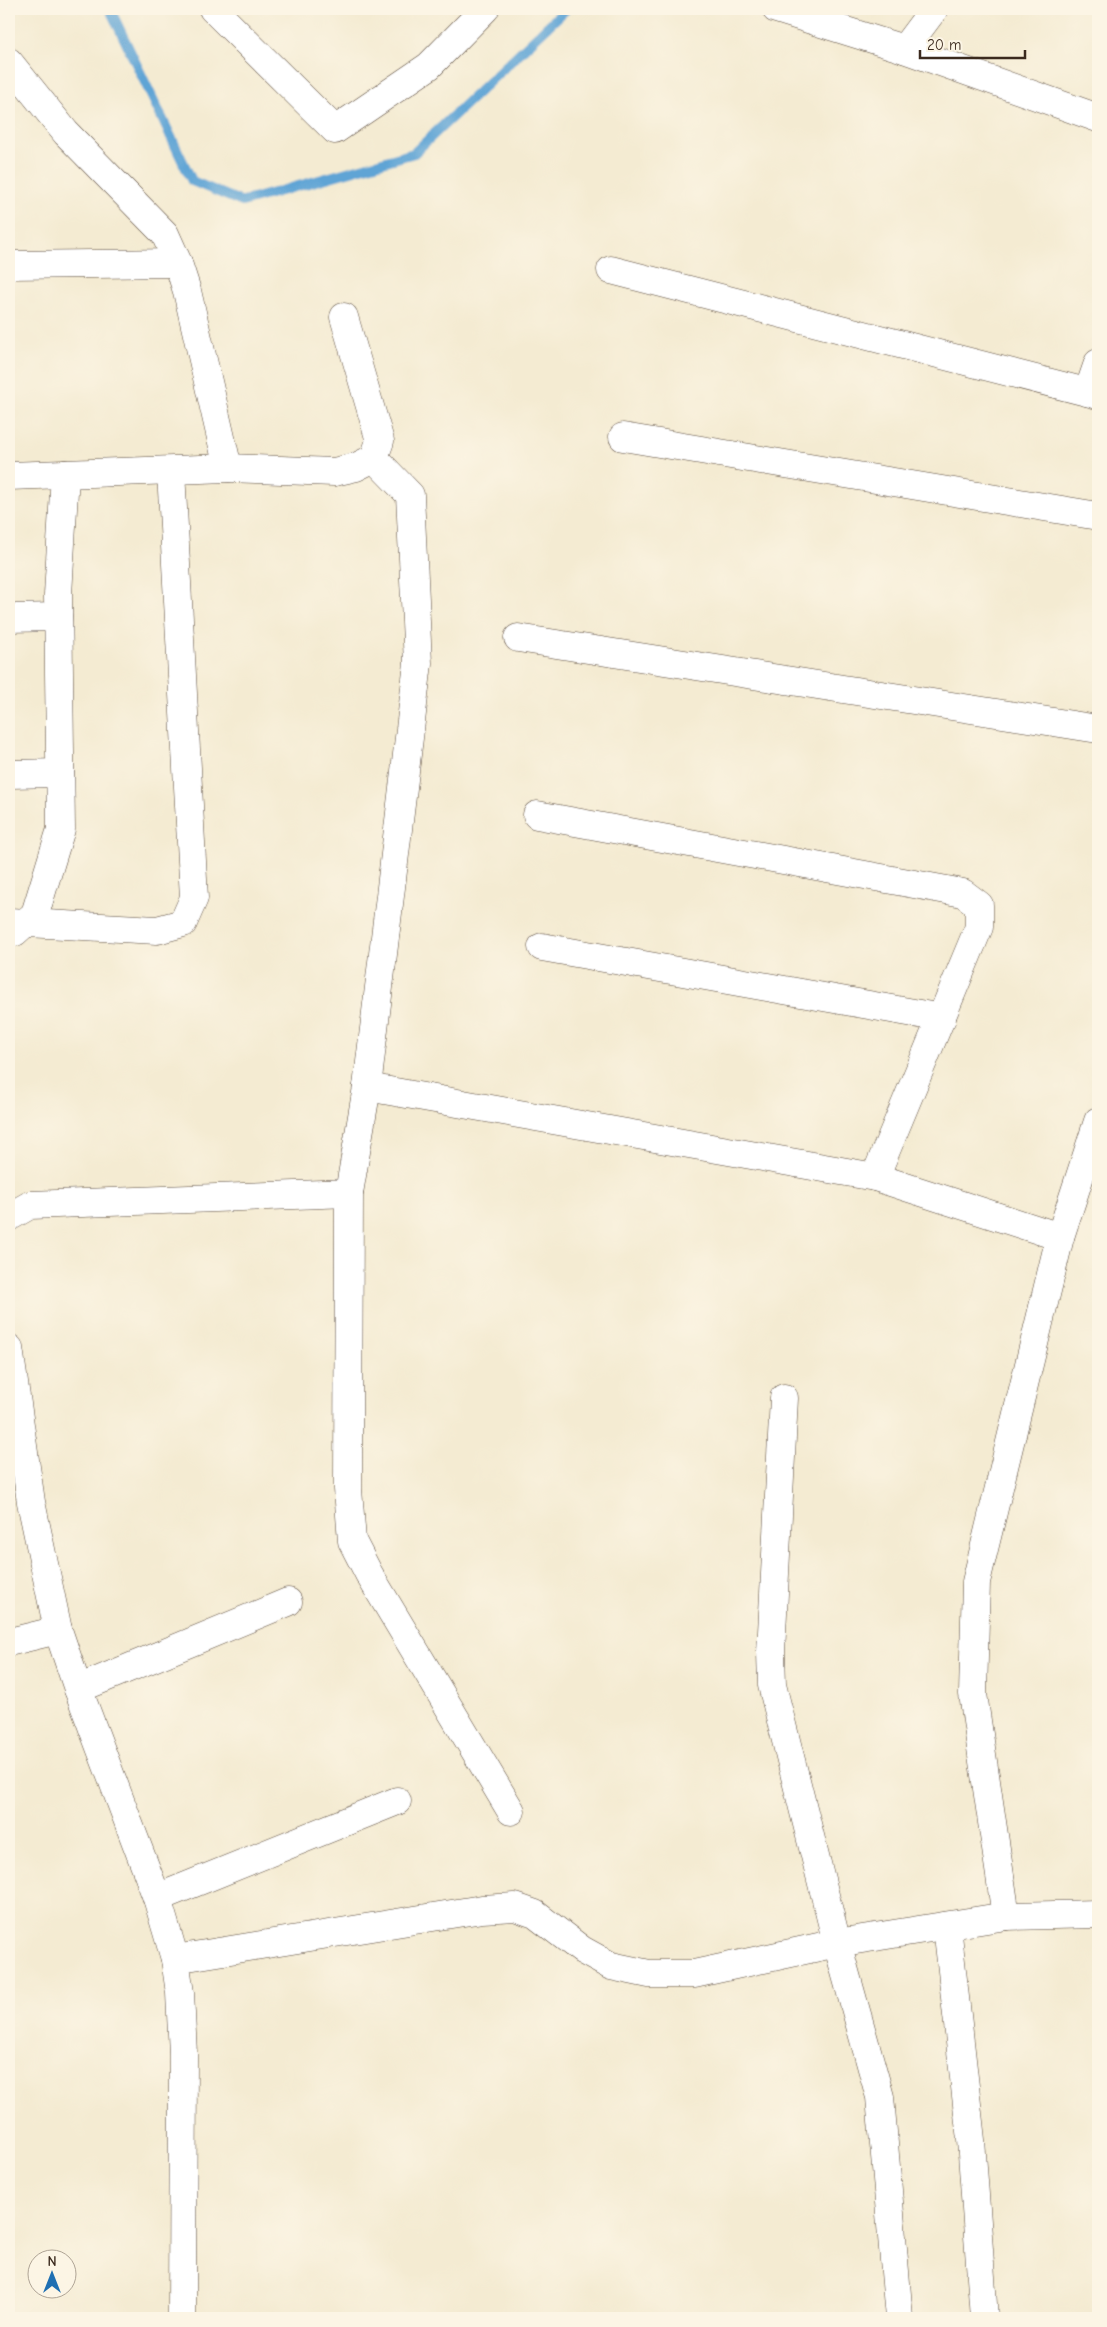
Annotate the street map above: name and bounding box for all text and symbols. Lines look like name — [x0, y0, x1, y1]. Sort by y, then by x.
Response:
scale bar — [920, 28, 1024, 60]
text: 20 m — [927, 36, 961, 54]
north arrow — [28, 2250, 78, 2300]
text: N — [47, 2253, 57, 2270]

